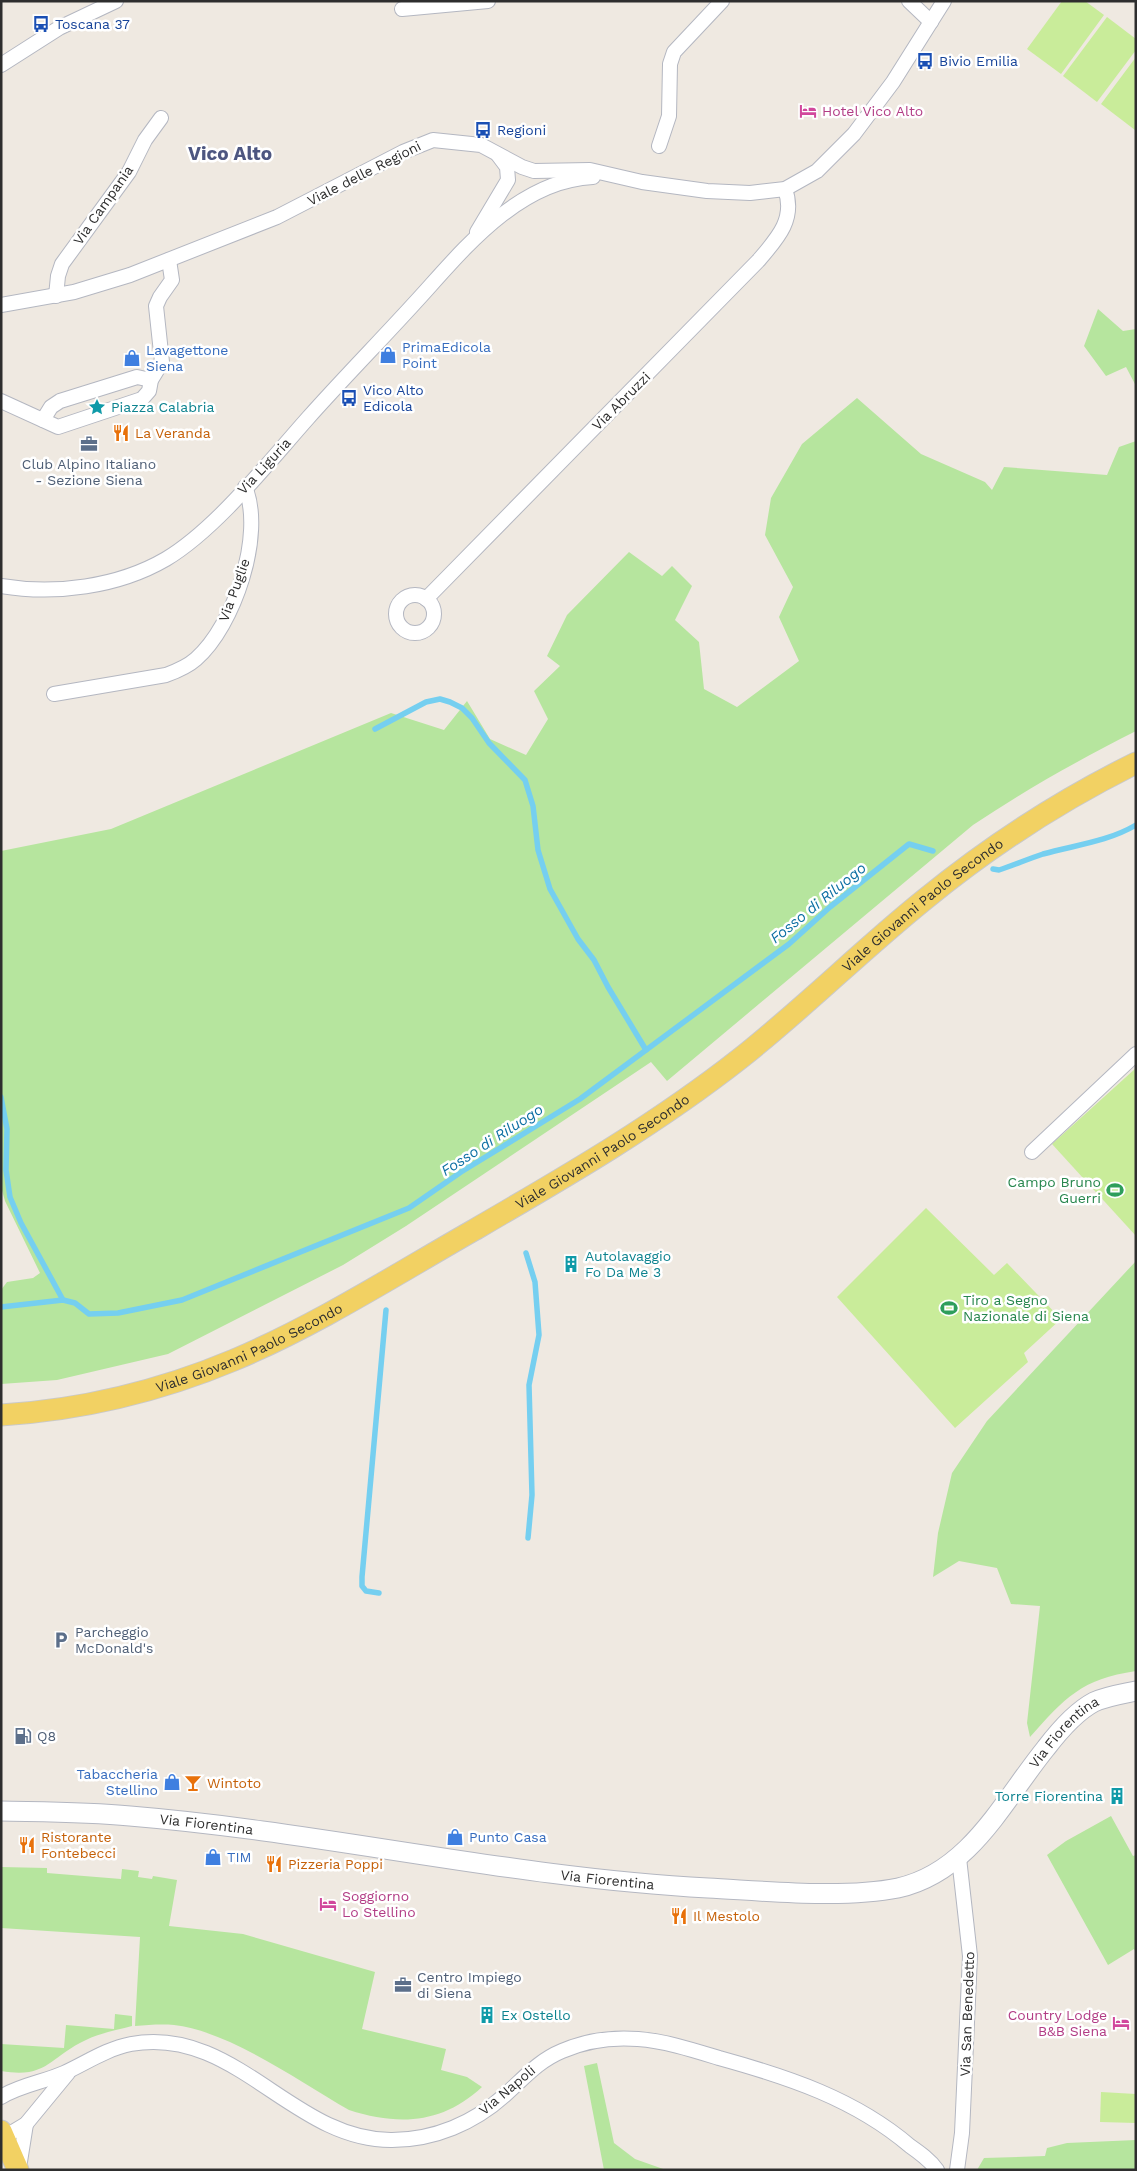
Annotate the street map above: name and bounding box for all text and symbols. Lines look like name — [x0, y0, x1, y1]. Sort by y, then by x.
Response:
bus stop icon: Toscana 37 — [31, 14, 51, 34]
place label: Toscana 37 — [55, 16, 130, 32]
bus stop icon: Bivio Emilia — [915, 51, 935, 71]
place label: Bivio Emilia — [939, 53, 1018, 69]
hotel icon: Hotel Vico Alto — [798, 101, 818, 121]
place label: Hotel Vico Alto — [822, 103, 923, 119]
bus stop icon: Regioni — [473, 120, 493, 140]
place label: Regioni — [497, 122, 546, 138]
street label: Viale delle Regioni — [305, 137, 423, 209]
district label: Vico Alto — [188, 142, 272, 165]
street label: Via Campania — [70, 162, 136, 248]
place label: PrimaEdicola Point — [402, 339, 491, 371]
place label: Lavagettone Siena — [146, 342, 228, 374]
shop icon: PrimaEdicola Point — [378, 345, 398, 365]
shop icon: Lavagettone Siena — [122, 348, 142, 368]
street label: Via Abruzzi — [589, 369, 653, 433]
place label: Vico Alto Edicola — [363, 382, 424, 414]
bus stop icon: Vico Alto Edicola — [339, 388, 359, 408]
place icon: Piazza Calabria — [87, 397, 107, 417]
place label: Piazza Calabria — [111, 399, 214, 415]
restaurant icon: La Veranda — [111, 423, 131, 443]
place label: La Veranda — [135, 425, 211, 441]
office icon: Club Alpino Italiano - Sezione Siena — [79, 434, 99, 454]
street label: Via Liguria — [234, 435, 294, 497]
place label: Club Alpino Italiano - Sezione Siena — [22, 456, 156, 488]
street label: Via Puglie — [215, 556, 253, 624]
street label: Viale Giovanni Paolo Secondo — [839, 835, 1006, 975]
water label: Fosso di Riluogo — [766, 859, 870, 947]
street label: Viale Giovanni Paolo Secondo — [512, 1091, 692, 1212]
water label: Fosso di Riluogo — [438, 1100, 547, 1180]
place label: Campo Bruno Guerri — [1008, 1174, 1101, 1206]
sports icon: Campo Bruno Guerri — [1105, 1180, 1125, 1200]
place label: Autolavaggio Fo Da Me 3 — [585, 1248, 671, 1280]
building icon: Autolavaggio Fo Da Me 3 — [561, 1254, 581, 1274]
place label: Tiro a Segno Nazionale di Siena — [963, 1292, 1089, 1324]
sports icon: Tiro a Segno Nazionale di Siena — [939, 1298, 959, 1318]
street label: Viale Giovanni Paolo Secondo — [154, 1300, 345, 1395]
place label: Parcheggio McDonald's — [75, 1624, 153, 1656]
parking icon: Parcheggio McDonald's — [51, 1630, 71, 1650]
street label: Via Fiorentina — [1026, 1693, 1101, 1771]
fuel station icon: Q8 — [13, 1726, 33, 1746]
place label: Q8 — [37, 1728, 56, 1744]
place label: Tabaccheria Stellino — [77, 1766, 158, 1798]
shop icon: Tabaccheria Stellino — [162, 1772, 182, 1792]
bar icon: Wintoto — [183, 1773, 203, 1793]
place label: Wintoto — [207, 1775, 261, 1791]
building icon: Torre Fiorentina — [1107, 1786, 1127, 1806]
place label: Torre Fiorentina — [995, 1788, 1103, 1804]
street label: Via Fiorentina — [159, 1811, 254, 1838]
shop icon: Punto Casa — [445, 1827, 465, 1847]
place label: Ristorante Fontebecci — [41, 1829, 116, 1861]
place label: Punto Casa — [469, 1829, 547, 1845]
restaurant icon: Ristorante Fontebecci — [17, 1835, 37, 1855]
shop icon: TIM — [203, 1847, 223, 1867]
place label: TIM — [227, 1849, 252, 1865]
restaurant icon: Pizzeria Poppi — [264, 1854, 284, 1874]
place label: Pizzeria Poppi — [288, 1856, 383, 1872]
street label: Via Fiorentina — [560, 1867, 655, 1892]
place label: Soggiorno Lo Stellino — [342, 1888, 416, 1920]
hotel icon: Soggiorno Lo Stellino — [318, 1894, 338, 1914]
restaurant icon: Il Mestolo — [669, 1906, 689, 1926]
place label: Il Mestolo — [693, 1908, 760, 1924]
street label: Via San Benedetto — [957, 1951, 977, 2077]
place label: Centro Impiego di Siena — [417, 1969, 522, 2001]
office icon: Centro Impiego di Siena — [393, 1975, 413, 1995]
building icon: Ex Ostello — [477, 2005, 497, 2025]
place label: Ex Ostello — [501, 2007, 571, 2023]
place label: Country Lodge B&B Siena — [1008, 2007, 1107, 2039]
hotel icon: Country Lodge B&B Siena — [1111, 2013, 1131, 2033]
street label: Via Napoli — [476, 2062, 538, 2118]

